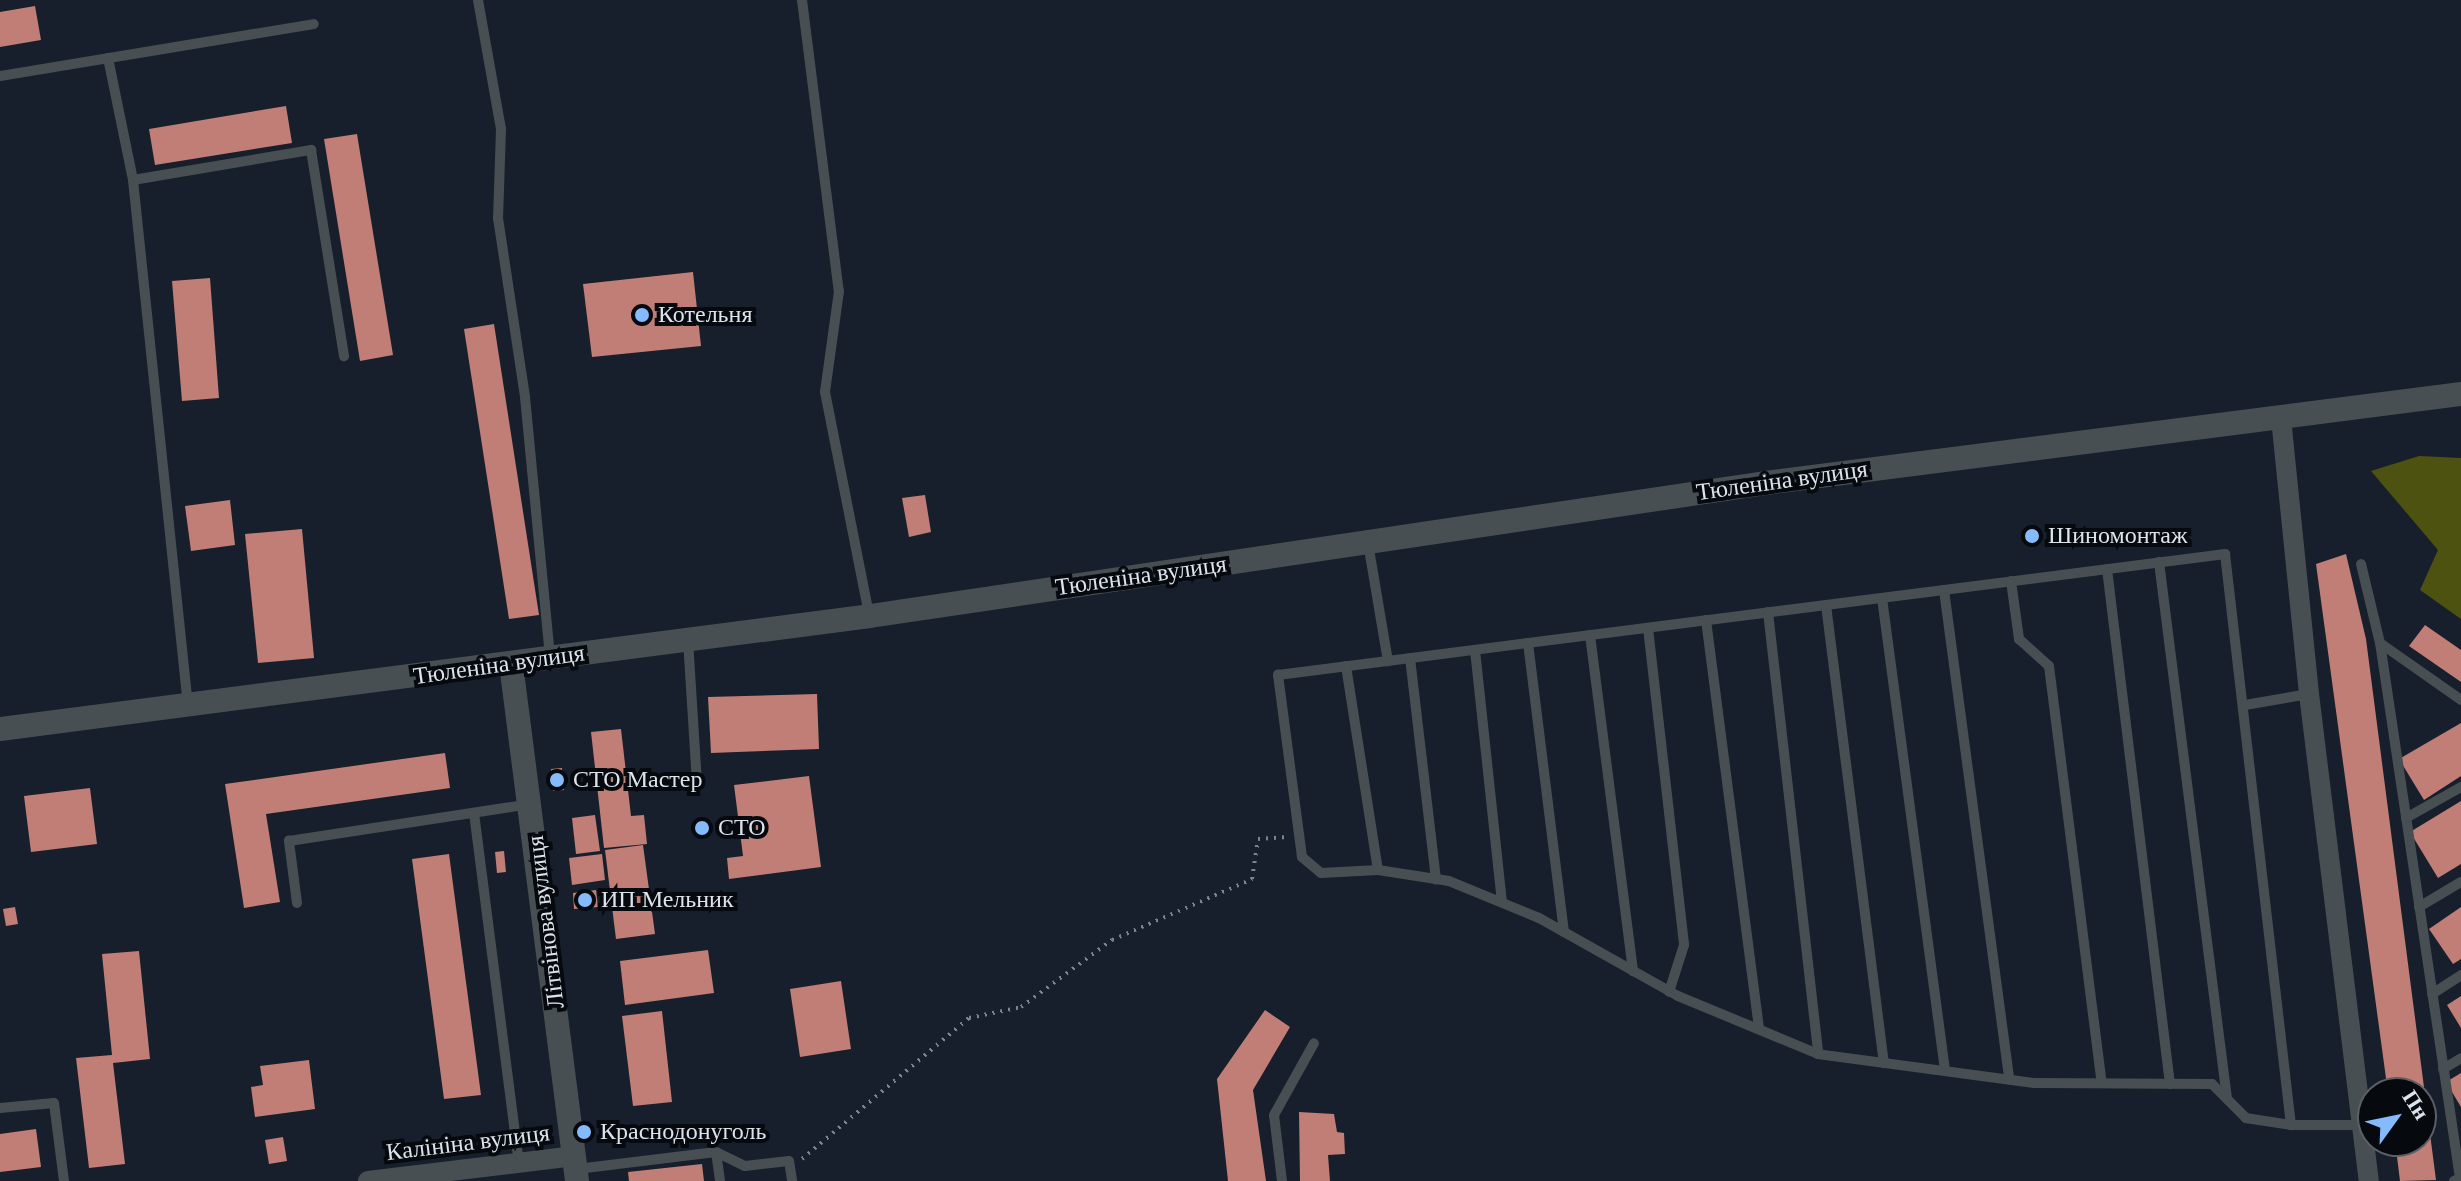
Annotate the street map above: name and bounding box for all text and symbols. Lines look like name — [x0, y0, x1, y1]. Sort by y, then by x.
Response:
place label: Котельня — [658, 301, 752, 329]
marker: Котельня — [633, 306, 651, 324]
street label: Тюленіна вулиця — [1695, 455, 1869, 507]
place label: Шиномонтаж — [2048, 522, 2187, 550]
marker: Шиномонтаж — [2023, 527, 2041, 545]
street label: Тюленіна вулиця — [1054, 550, 1228, 602]
street label: Тюленіна вулиця — [412, 639, 586, 691]
place label: СТО Мастер — [573, 766, 702, 794]
marker: СТО Мастер — [548, 771, 566, 789]
place label: СТО — [718, 814, 766, 842]
marker: СТО — [693, 819, 711, 837]
street label: Літвінова вулиця — [521, 834, 571, 1010]
place label: ИП Мельник — [601, 886, 734, 914]
marker: ИП Мельник — [576, 891, 594, 909]
north arrow — [2357, 1077, 2437, 1157]
text: Пн — [2397, 1085, 2434, 1124]
place label: Краснодонуголь — [600, 1118, 766, 1146]
street label: Калініна вулиця — [385, 1119, 551, 1167]
marker: Краснодонуголь — [575, 1123, 593, 1141]

